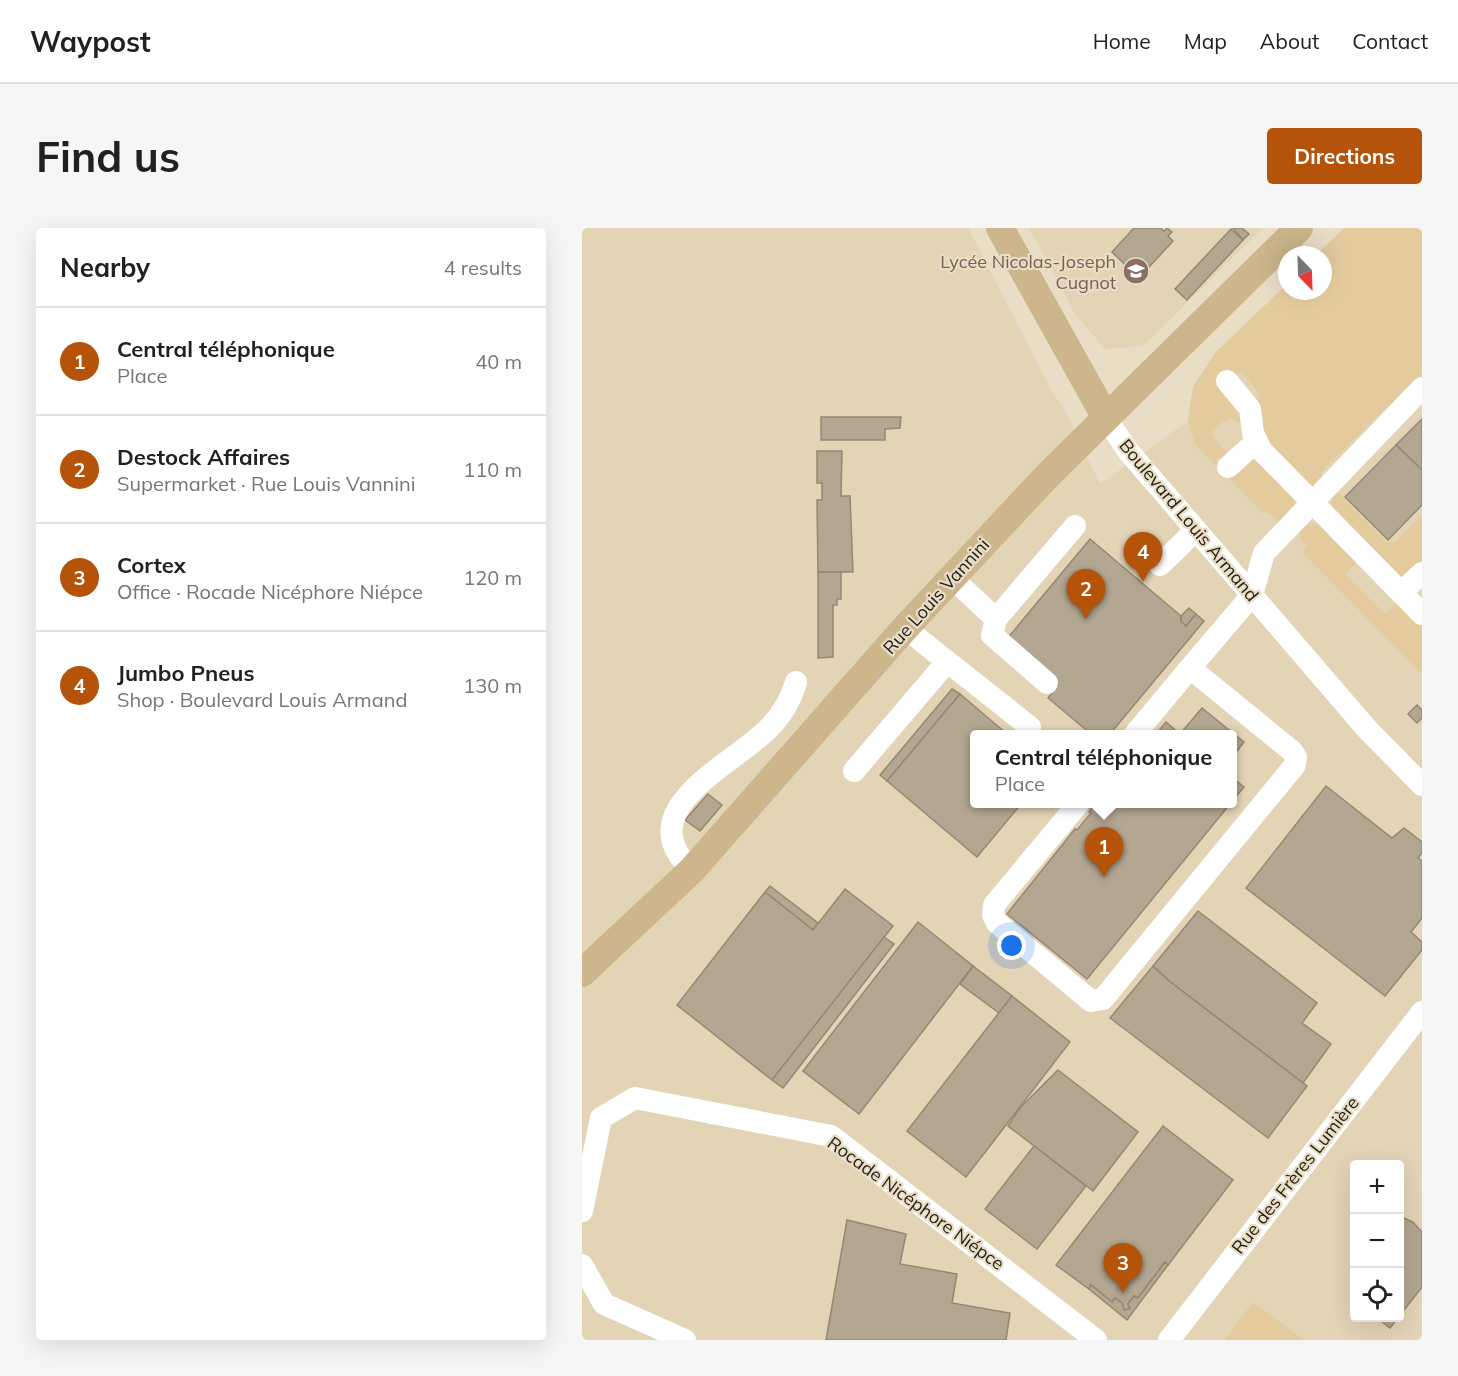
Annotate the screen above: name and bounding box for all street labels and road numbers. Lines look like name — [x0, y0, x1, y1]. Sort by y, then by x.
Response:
street label: Boulevard Louis Armand — [1114, 434, 1264, 606]
street label: Rue Louis Vannini — [878, 533, 994, 659]
street label: Rue des Frères Lumière — [1226, 1092, 1364, 1258]
street label: Rocade Nicéphore Niépce — [823, 1131, 1009, 1275]

